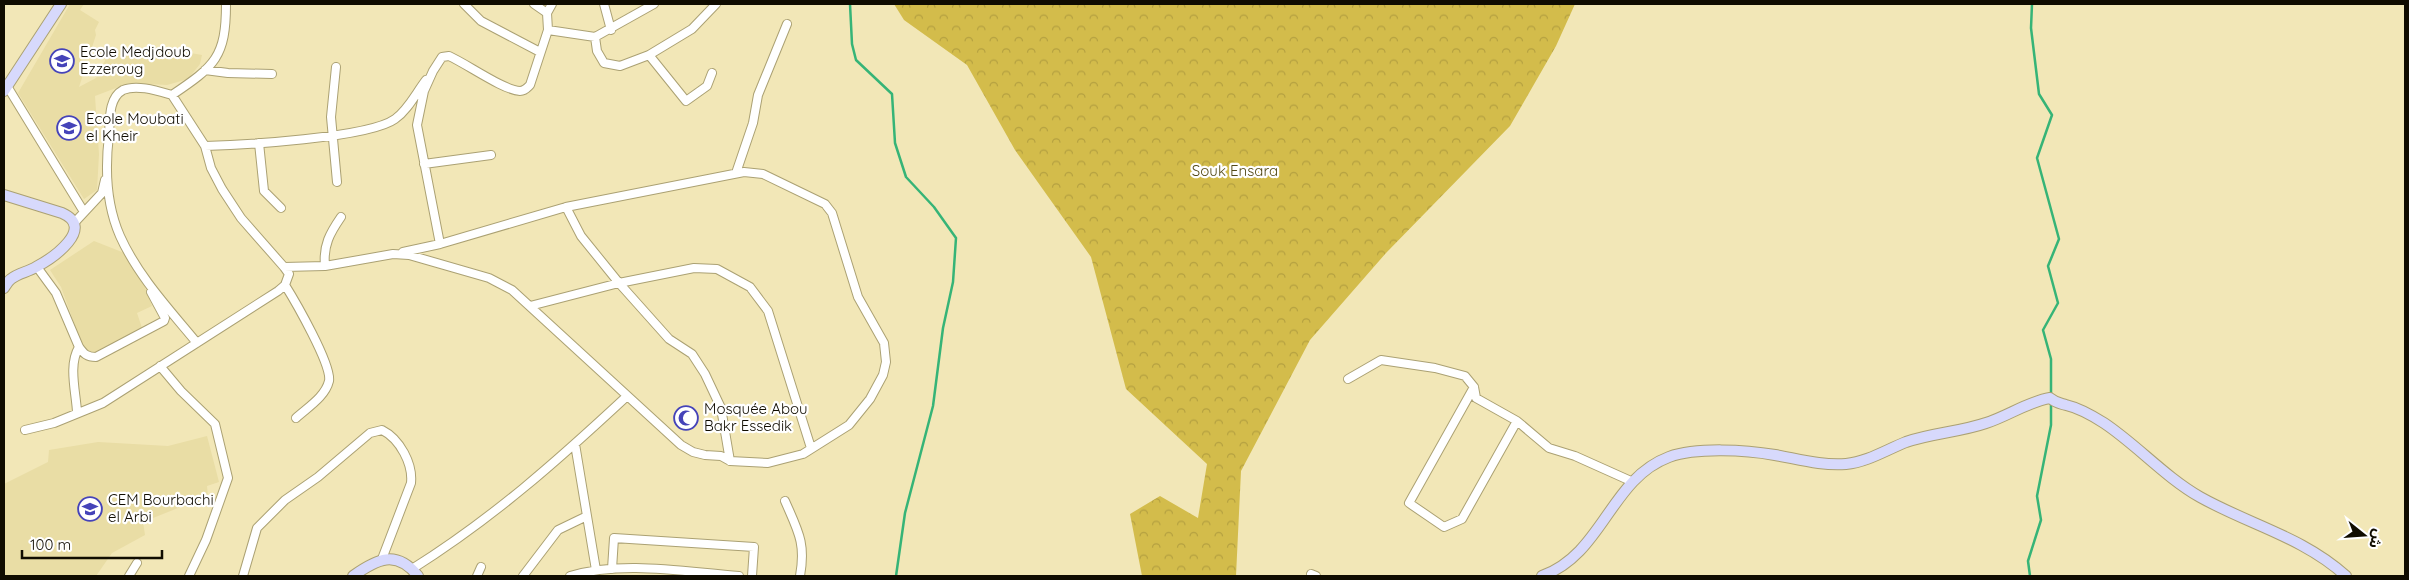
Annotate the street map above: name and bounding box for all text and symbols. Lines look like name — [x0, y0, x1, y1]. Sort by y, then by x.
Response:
place label: Ecole Medjdoub Ezzeroug — [80, 42, 191, 78]
school or university icon: Ecole Medjdoub Ezzeroug — [49, 48, 75, 74]
place label: Ecole Moubati el Kheir — [86, 109, 184, 145]
school or university icon: Ecole Moubati el Kheir — [56, 115, 82, 141]
park label: Souk Ensara — [1192, 161, 1278, 180]
place label: Mosquée Abou Bakr Essedik — [704, 399, 808, 435]
mosque icon: Mosquée Abou Bakr Essedik — [673, 405, 699, 431]
place label: CEM Bourbachi el Arbi — [108, 490, 214, 526]
school or university icon: CEM Bourbachi el Arbi — [77, 496, 103, 522]
north arrow — [2339, 510, 2389, 560]
text: ش — [2365, 527, 2388, 551]
scale bar — [22, 528, 162, 560]
text: 100 m — [30, 535, 71, 554]

